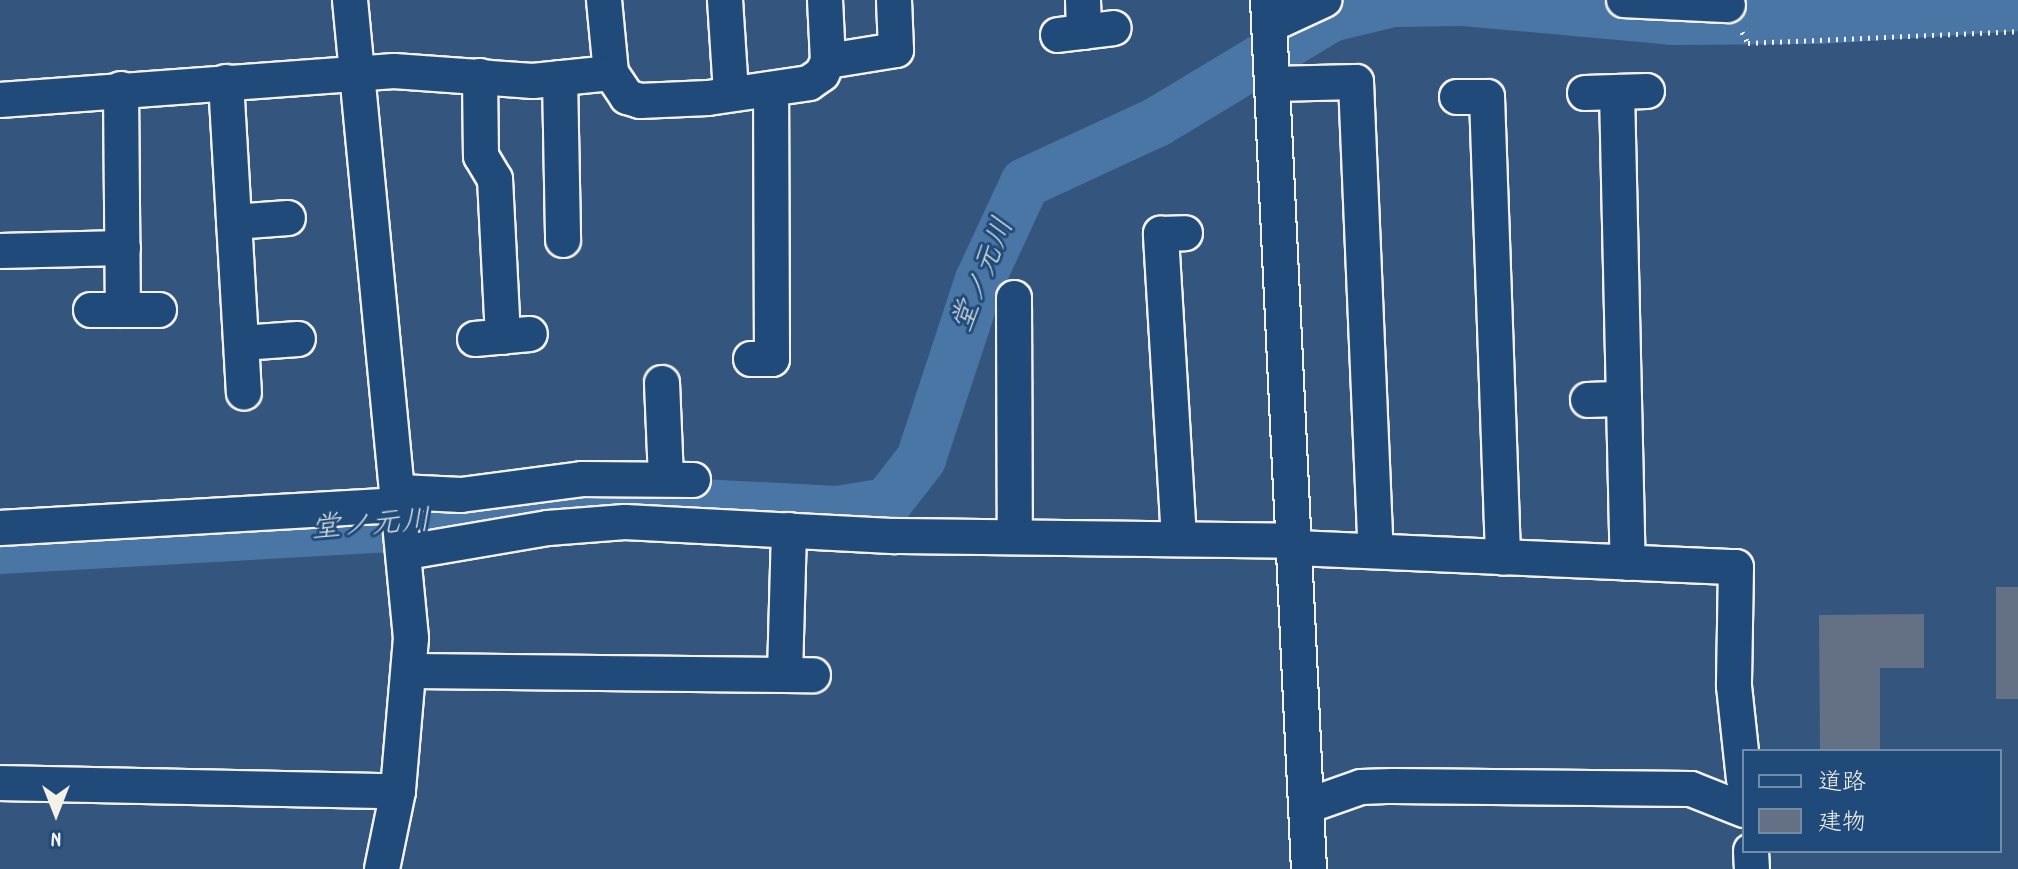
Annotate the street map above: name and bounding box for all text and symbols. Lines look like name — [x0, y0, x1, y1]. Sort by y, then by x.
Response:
water label: 堂ノ元川 — [947, 214, 1025, 338]
water label: 堂ノ元川 — [310, 506, 432, 550]
legend — [1742, 749, 2002, 853]
text: 道路 — [1818, 767, 1866, 801]
north arrow — [16, 773, 96, 853]
text: 建物 — [1818, 807, 1866, 841]
text: N — [51, 822, 61, 853]

